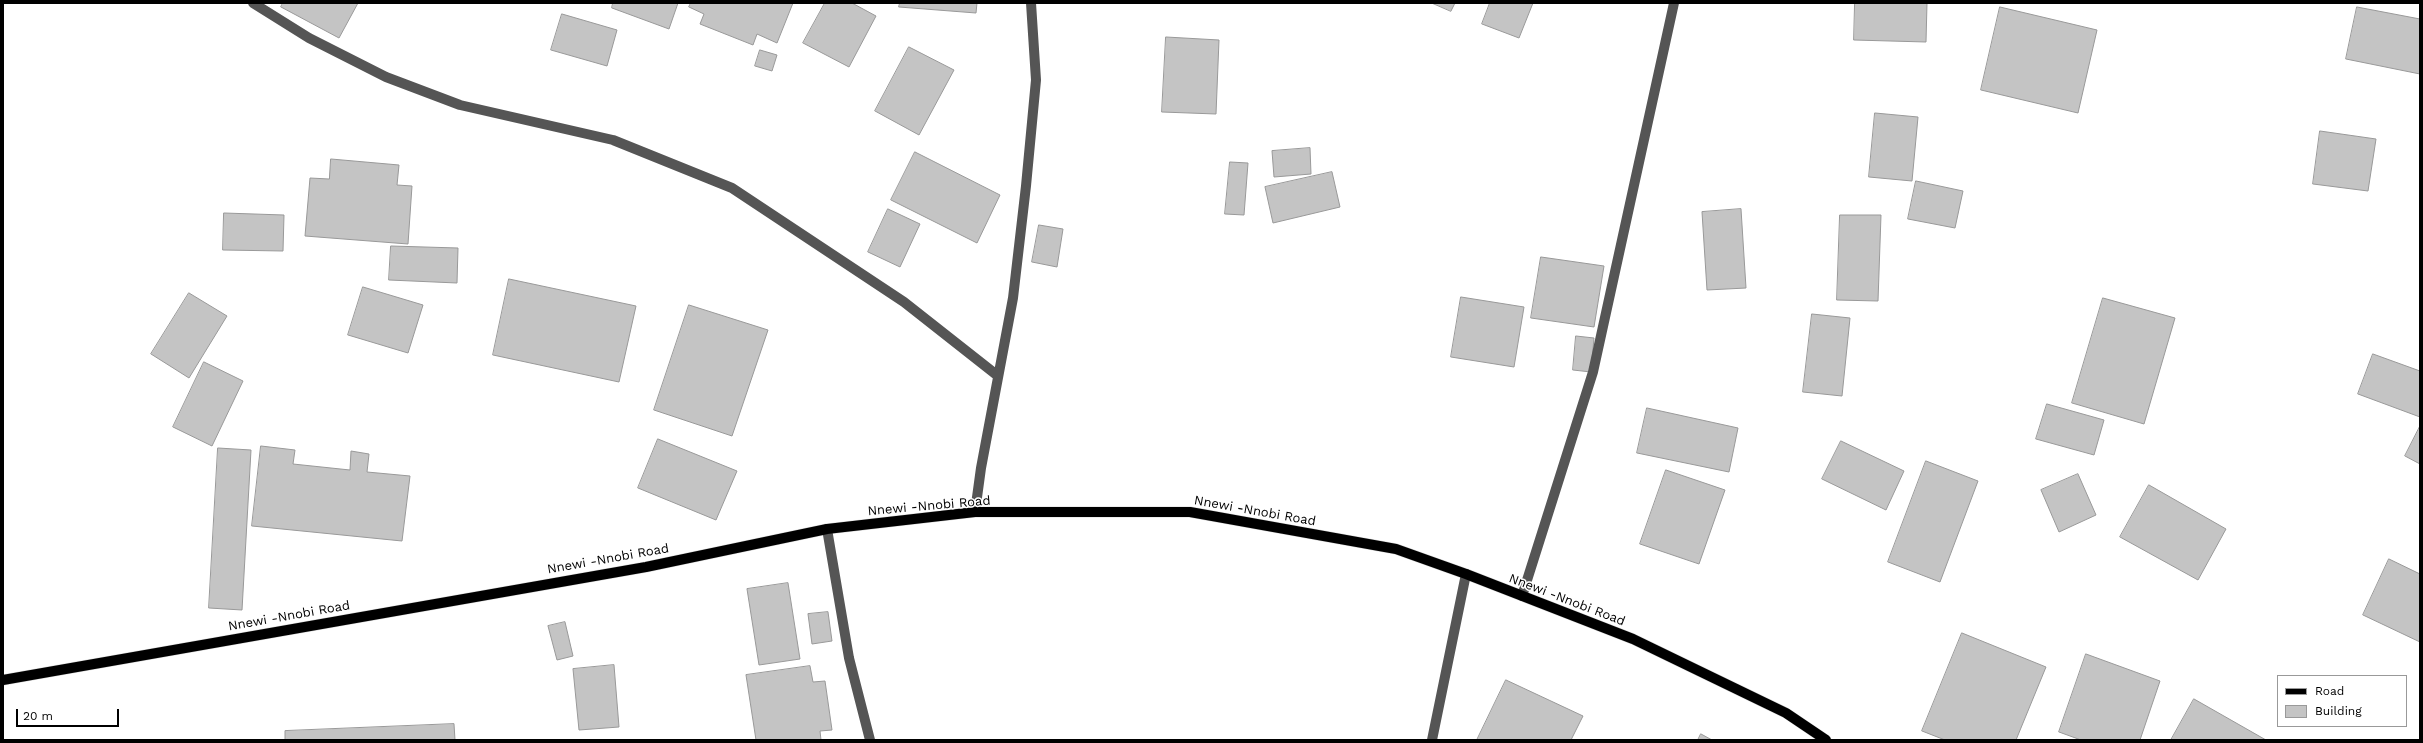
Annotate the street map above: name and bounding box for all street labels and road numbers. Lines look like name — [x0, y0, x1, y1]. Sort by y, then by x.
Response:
street label: Nnewi -Nnobi Road — [867, 493, 991, 519]
street label: Nnewi -Nnobi Road — [1193, 493, 1317, 529]
street label: Nnewi -Nnobi Road — [546, 541, 670, 577]
street label: Nnewi -Nnobi Road — [1507, 571, 1627, 629]
street label: Nnewi -Nnobi Road — [227, 598, 351, 634]

